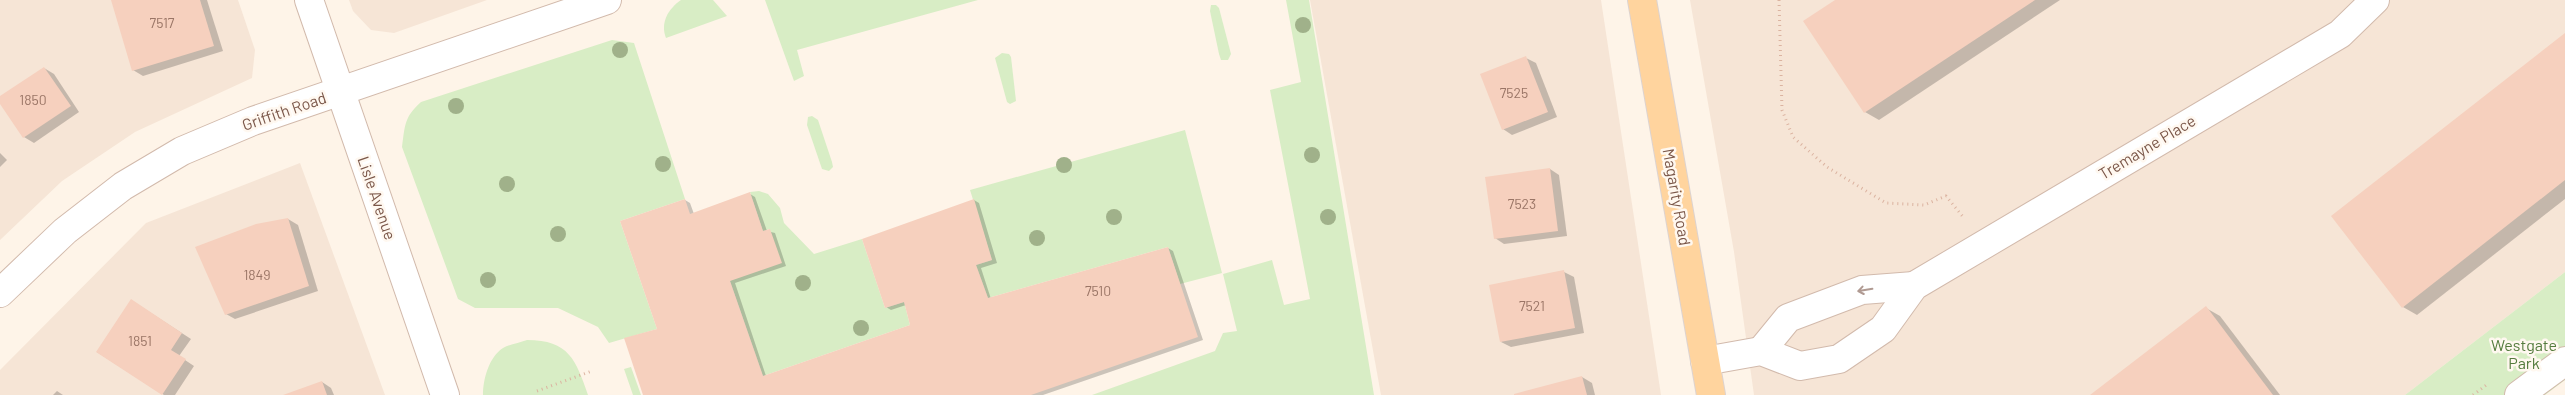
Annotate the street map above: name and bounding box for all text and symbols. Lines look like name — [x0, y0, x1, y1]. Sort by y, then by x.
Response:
house number: 7517 — [150, 14, 175, 31]
house number: 7525 — [1500, 84, 1528, 101]
street label: Griffith Road — [239, 87, 328, 134]
house number: 1850 — [19, 91, 47, 108]
street label: Tremayne Place — [2095, 110, 2199, 183]
street label: Magarity Road — [1660, 147, 1695, 247]
street label: Lisle Avenue — [354, 154, 401, 242]
house number: 7523 — [1508, 195, 1536, 212]
house number: 1849 — [243, 266, 271, 283]
house number: 7510 — [1085, 282, 1111, 299]
one-way arrow — [1858, 286, 1874, 296]
house number: 7521 — [1519, 297, 1545, 314]
house number: 1851 — [128, 332, 152, 349]
park label: Westgate Park — [2491, 335, 2557, 372]

